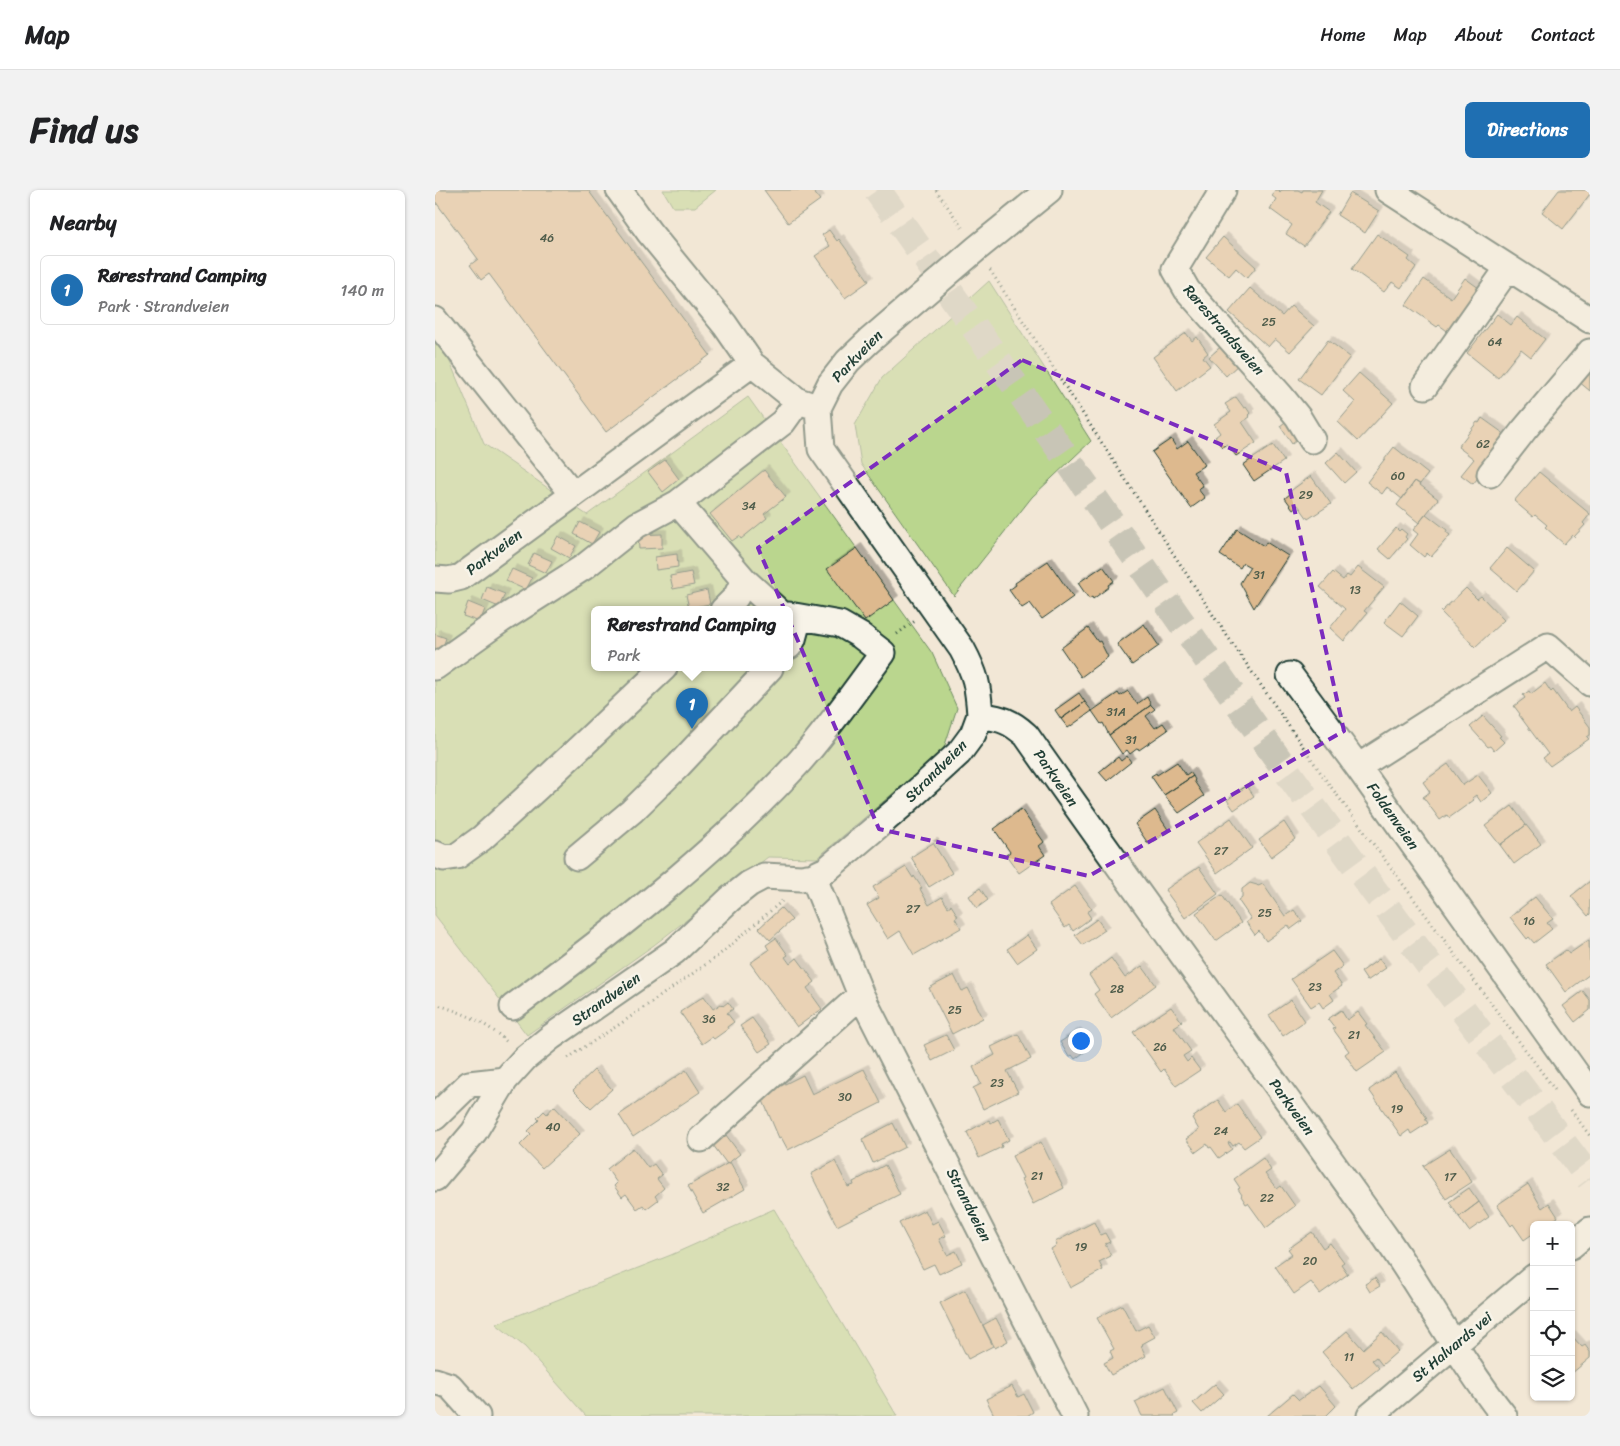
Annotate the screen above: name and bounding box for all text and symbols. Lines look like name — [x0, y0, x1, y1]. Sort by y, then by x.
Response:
text: Map — [25, 14, 69, 56]
text: Home — [1321, 19, 1366, 51]
text: Map — [1394, 19, 1427, 51]
text: About — [1455, 19, 1503, 51]
text: Contact — [1531, 19, 1595, 51]
text: Find us — [30, 99, 138, 161]
button: Directions — [1465, 102, 1590, 158]
text: Nearby — [50, 204, 116, 242]
house number: 46 — [540, 227, 554, 249]
text: Rørestrand Camping — [98, 259, 267, 292]
text: 1 — [64, 276, 70, 305]
text: 140 m — [341, 276, 384, 305]
street label: Rørestrandsveien — [1177, 278, 1271, 382]
text: Park · Strandveien — [98, 292, 229, 321]
house number: 25 — [1262, 311, 1276, 333]
street label: Parkveien — [825, 323, 889, 389]
house number: 64 — [1488, 331, 1503, 353]
house number: 62 — [1476, 433, 1490, 455]
house number: 60 — [1391, 465, 1406, 487]
house number: 29 — [1299, 484, 1313, 506]
house number: 34 — [742, 495, 757, 517]
street label: Parkveien — [460, 522, 528, 582]
house number: 31 — [1253, 564, 1265, 586]
house number: 13 — [1349, 579, 1361, 601]
popup — [591, 606, 793, 671]
text: Rørestrand Camping — [608, 608, 776, 641]
text: Park — [608, 641, 640, 670]
pin: 1 — [676, 688, 708, 729]
house number: 31A — [1106, 701, 1126, 723]
house number: 31 — [1125, 729, 1137, 751]
street label: Strandveien — [898, 733, 974, 809]
street label: Parkveien — [1027, 744, 1085, 812]
street label: Foldenveien — [1360, 777, 1426, 855]
house number: 27 — [1214, 840, 1229, 862]
house number: 27 — [906, 898, 921, 920]
house number: 25 — [1258, 902, 1272, 924]
house number: 16 — [1523, 910, 1535, 932]
street label: Strandveien — [566, 965, 646, 1033]
house number: 23 — [1308, 976, 1322, 998]
house number: 28 — [1110, 978, 1124, 1000]
house number: 25 — [948, 999, 962, 1021]
house number: 36 — [702, 1008, 716, 1030]
house number: 21 — [1348, 1024, 1360, 1046]
your location — [1068, 1028, 1094, 1054]
house number: 26 — [1153, 1036, 1167, 1058]
house number: 23 — [990, 1072, 1004, 1094]
street label: Parkveien — [1262, 1073, 1322, 1141]
house number: 30 — [838, 1086, 852, 1108]
house number: 19 — [1391, 1098, 1403, 1120]
house number: 40 — [545, 1116, 561, 1138]
house number: 24 — [1214, 1120, 1229, 1142]
street label: Strandveien — [939, 1163, 999, 1247]
house number: 21 — [1031, 1165, 1043, 1187]
house number: 17 — [1444, 1166, 1457, 1188]
house number: 32 — [716, 1176, 730, 1198]
house number: 22 — [1260, 1187, 1274, 1209]
map controls — [1530, 1221, 1575, 1401]
button: + — [1530, 1221, 1575, 1266]
house number: 19 — [1075, 1236, 1087, 1258]
house number: 20 — [1303, 1250, 1318, 1272]
button: − — [1530, 1266, 1575, 1311]
street label: St Halvards vei — [1406, 1305, 1499, 1389]
button: locate — [1530, 1311, 1575, 1356]
house number: 11 — [1344, 1346, 1354, 1368]
button: layers — [1530, 1356, 1575, 1401]

